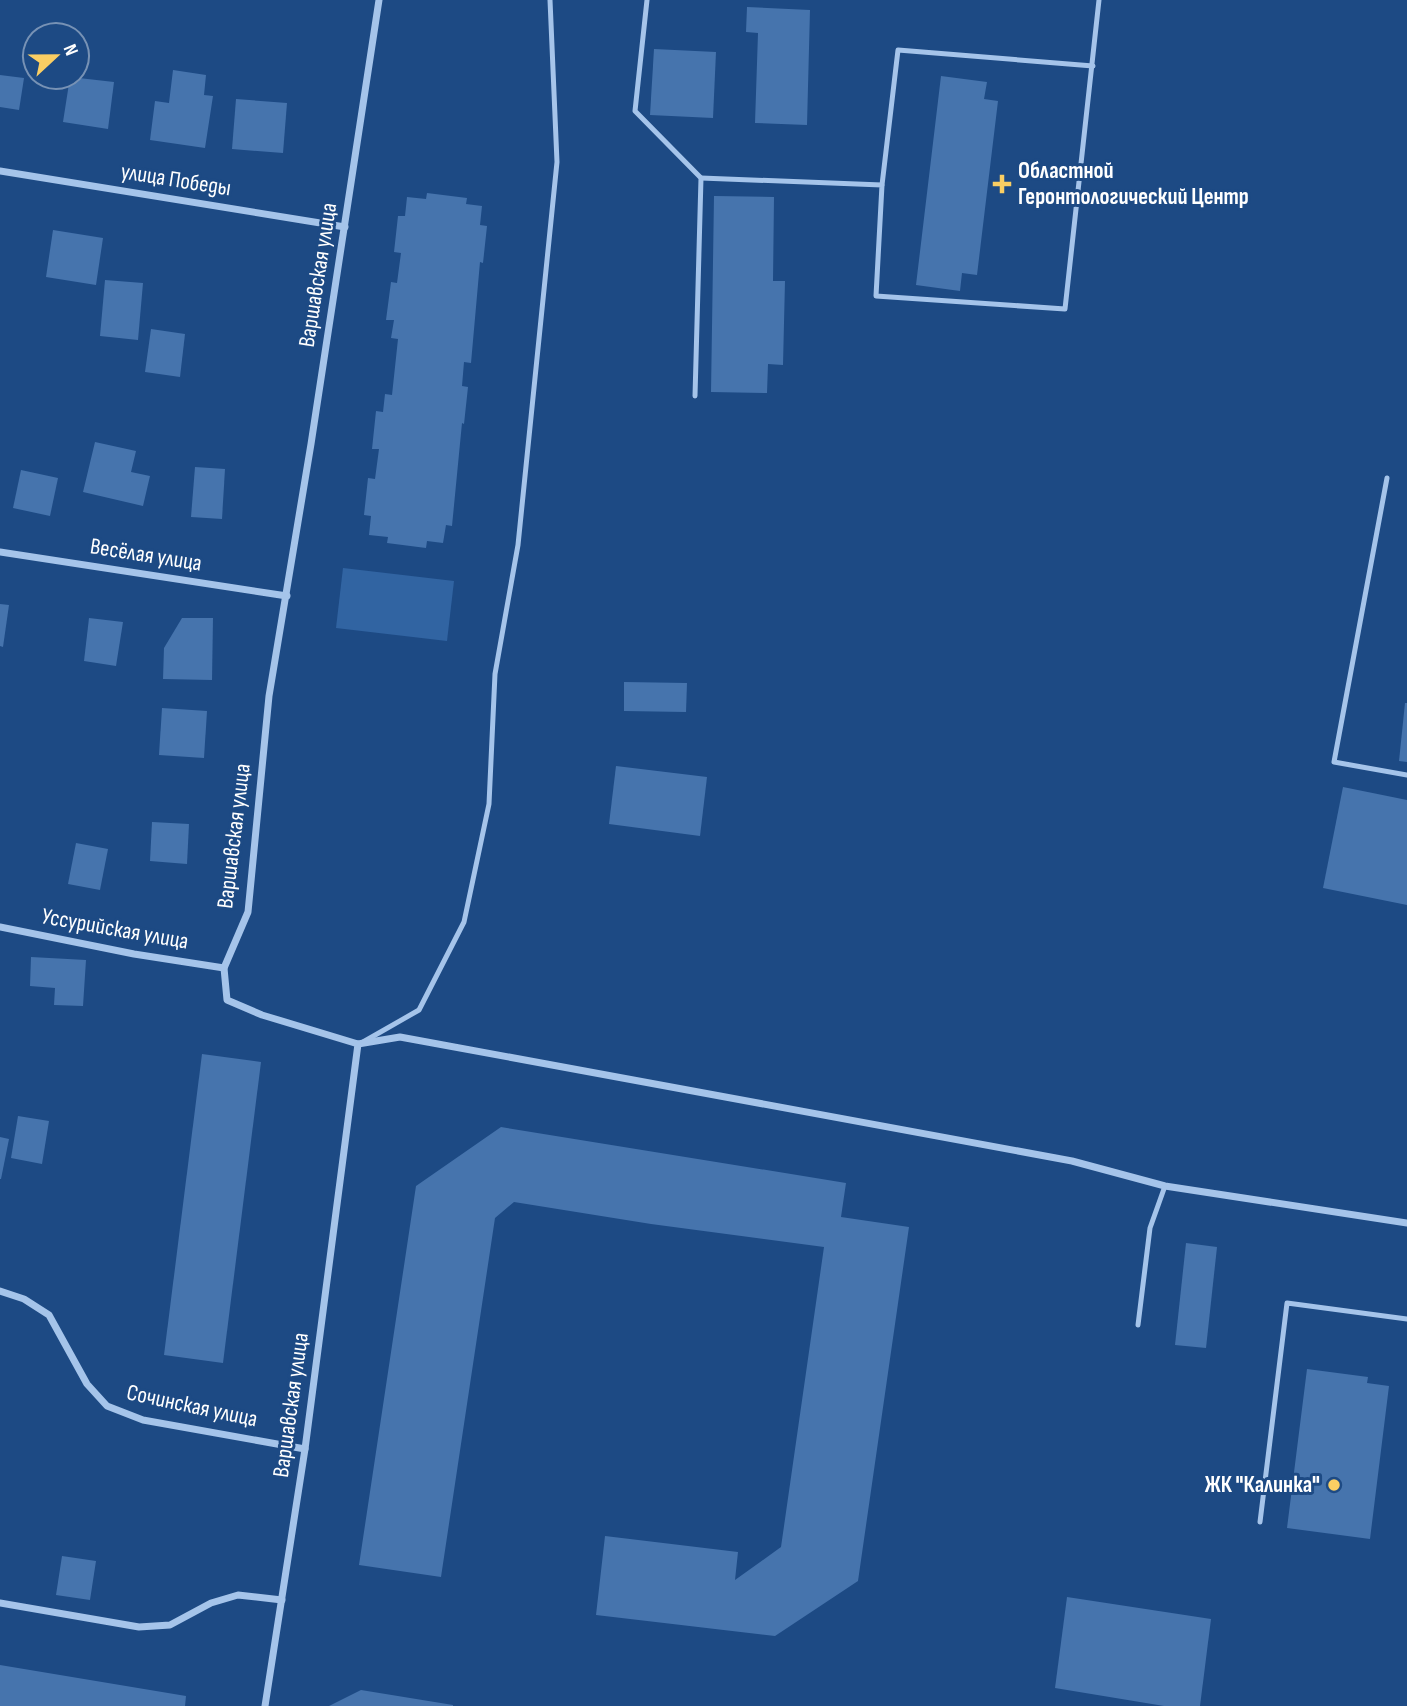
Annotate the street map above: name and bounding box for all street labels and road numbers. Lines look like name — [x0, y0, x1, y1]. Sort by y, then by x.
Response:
street label: улица Победы — [119, 157, 233, 203]
street label: Варшавская улица — [293, 201, 343, 349]
street label: Весёлая улица — [88, 532, 204, 578]
street label: Варшавская улица — [211, 762, 257, 910]
street label: Уссурийская улица — [39, 902, 191, 956]
street label: Варшавская улица — [267, 1331, 315, 1479]
street label: Сочинская улица — [124, 1378, 260, 1434]

